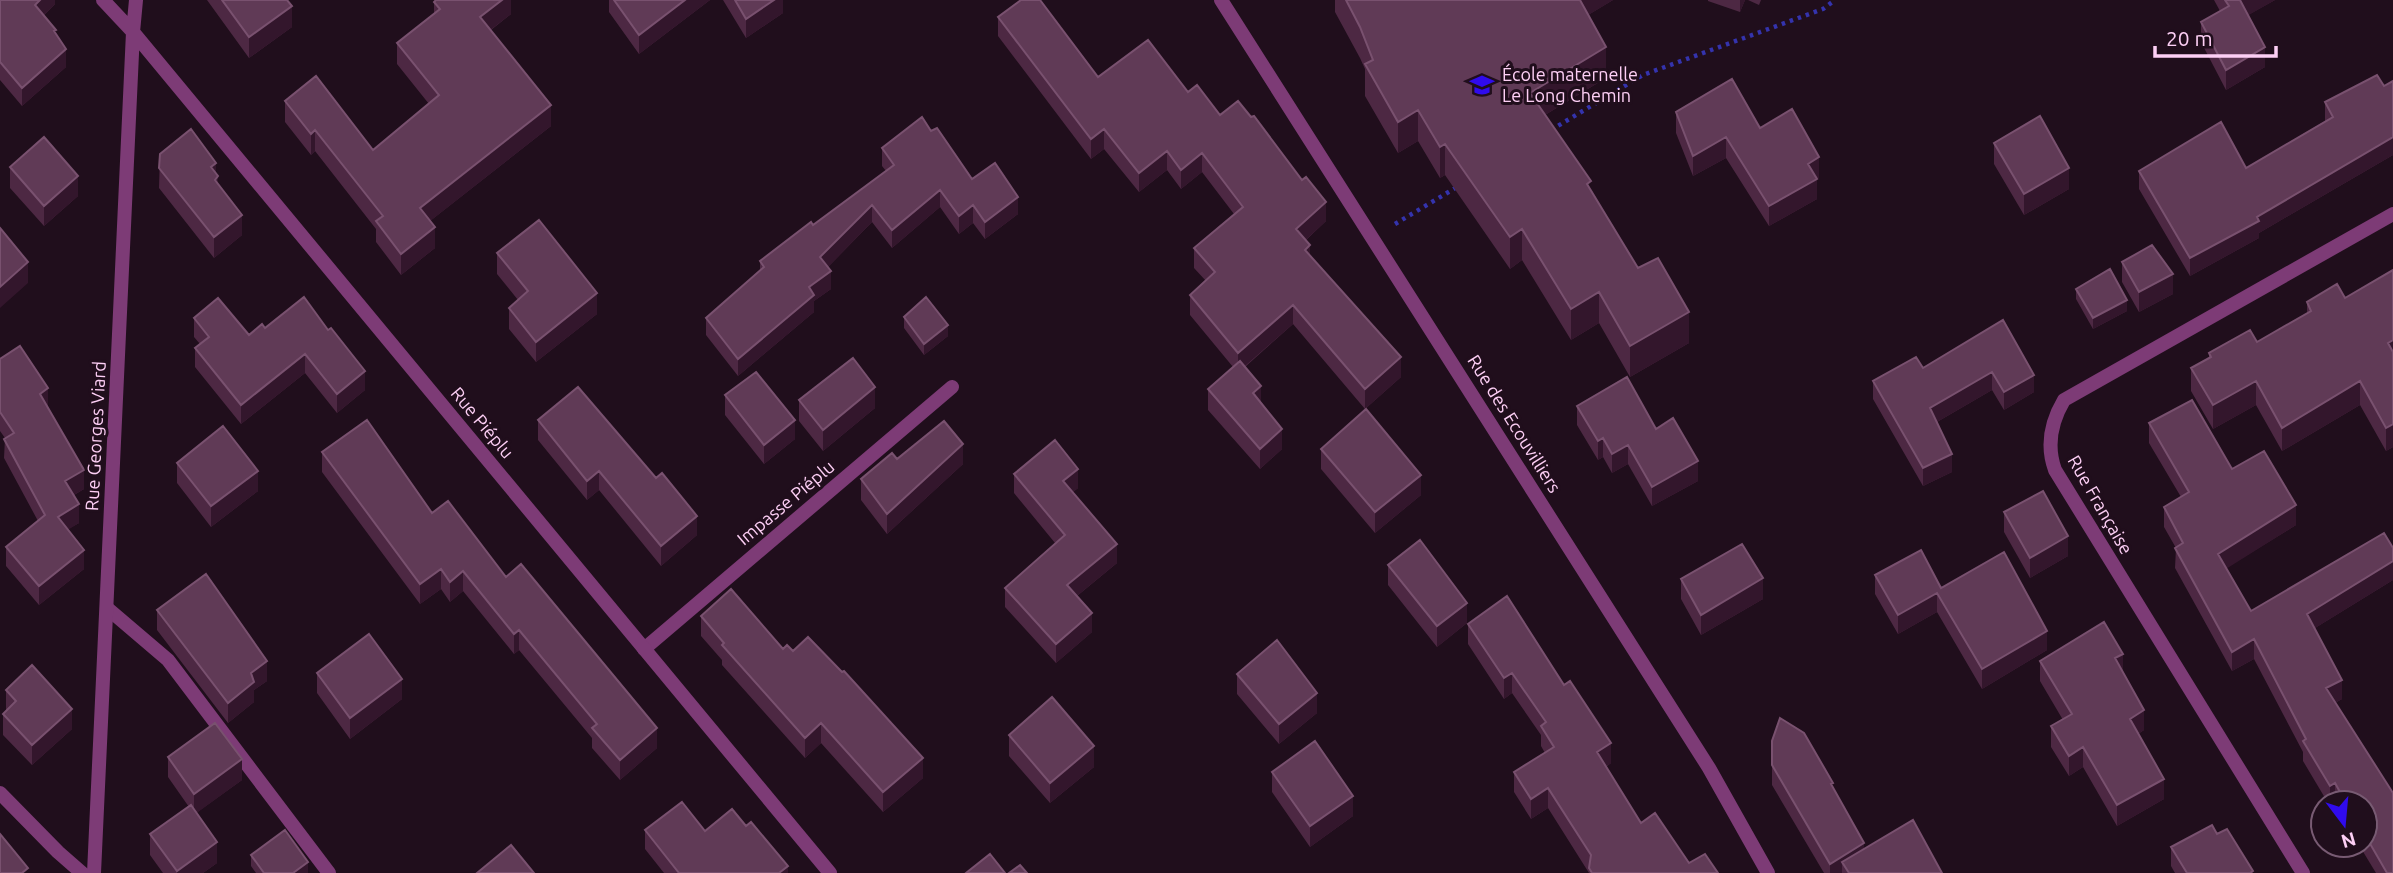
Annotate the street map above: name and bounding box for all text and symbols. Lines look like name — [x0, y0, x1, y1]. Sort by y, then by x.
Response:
scale bar — [2155, 14, 2276, 58]
text: 20 m — [2166, 26, 2213, 50]
place label: École maternelle Le Long Chemin — [1502, 63, 1638, 105]
school or university icon: École maternelle Le Long Chemin — [1468, 71, 1496, 99]
street label: Rue des Ecouvilliers — [1464, 351, 1565, 496]
street label: Rue Georges Viard — [81, 361, 109, 511]
street label: Rue Piéplu — [447, 383, 518, 462]
street label: Rue Française — [2065, 452, 2137, 557]
street label: Impasse Piéplu — [733, 456, 838, 549]
north arrow — [2309, 789, 2379, 859]
text: N — [2339, 828, 2359, 853]

